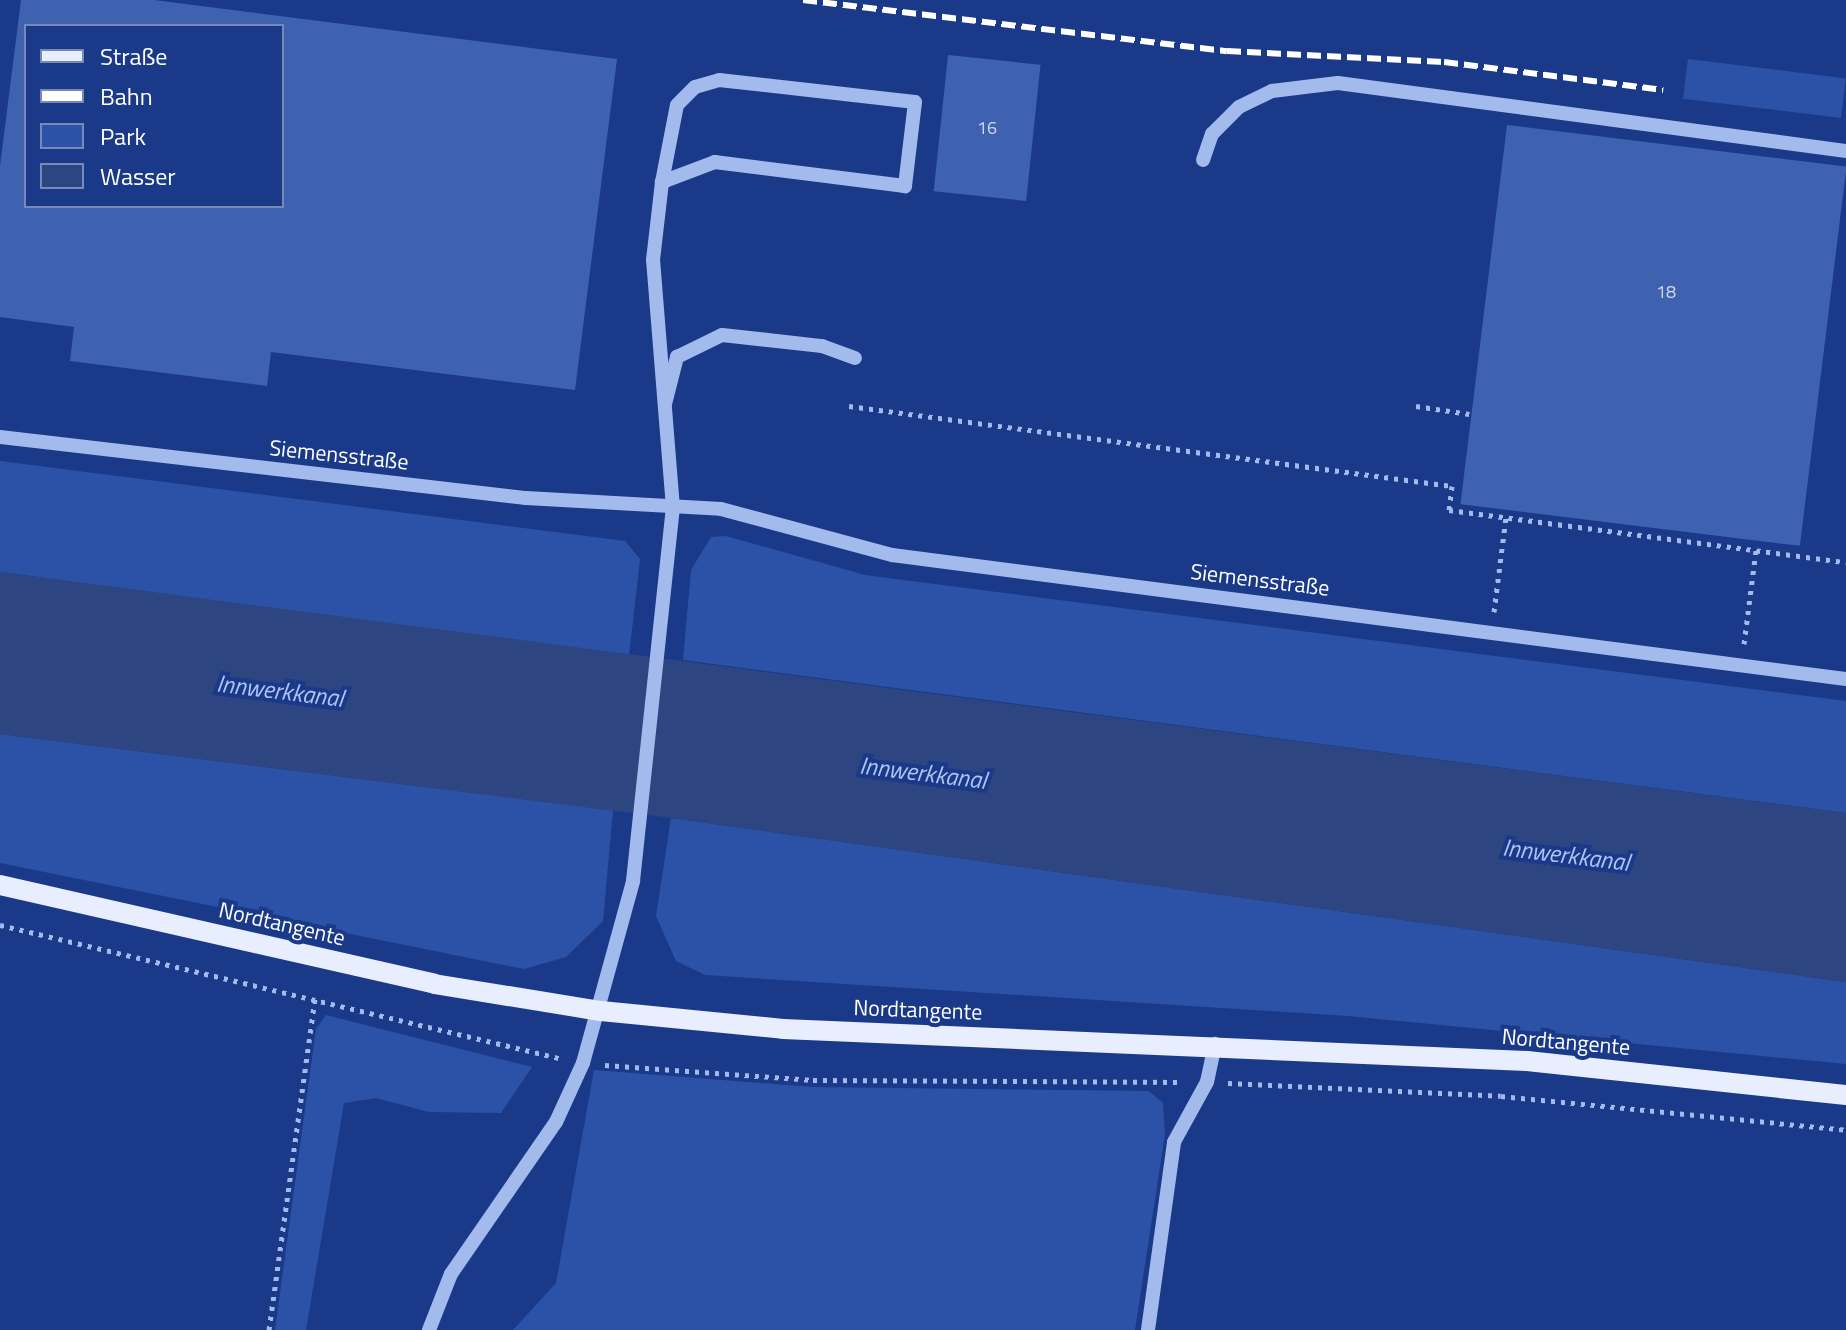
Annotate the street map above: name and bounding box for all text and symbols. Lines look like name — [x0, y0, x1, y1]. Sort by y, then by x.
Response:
legend — [24, 24, 284, 208]
text: Straße — [100, 38, 167, 74]
text: Bahn — [100, 78, 153, 114]
house number: 16 — [977, 117, 997, 139]
text: Park — [100, 118, 146, 154]
text: Wasser — [100, 158, 176, 194]
house number: 18 — [1656, 281, 1676, 303]
street label: Siemensstraße — [268, 435, 410, 475]
street label: Siemensstraße — [1189, 558, 1331, 602]
water label: Innwerkkanal — [215, 669, 345, 713]
water label: Innwerkkanal — [858, 751, 988, 795]
water label: Innwerkkanal — [1501, 833, 1631, 877]
street label: Nordtangente — [216, 897, 348, 951]
street label: Nordtangente — [853, 995, 983, 1025]
street label: Nordtangente — [1501, 1023, 1631, 1061]

